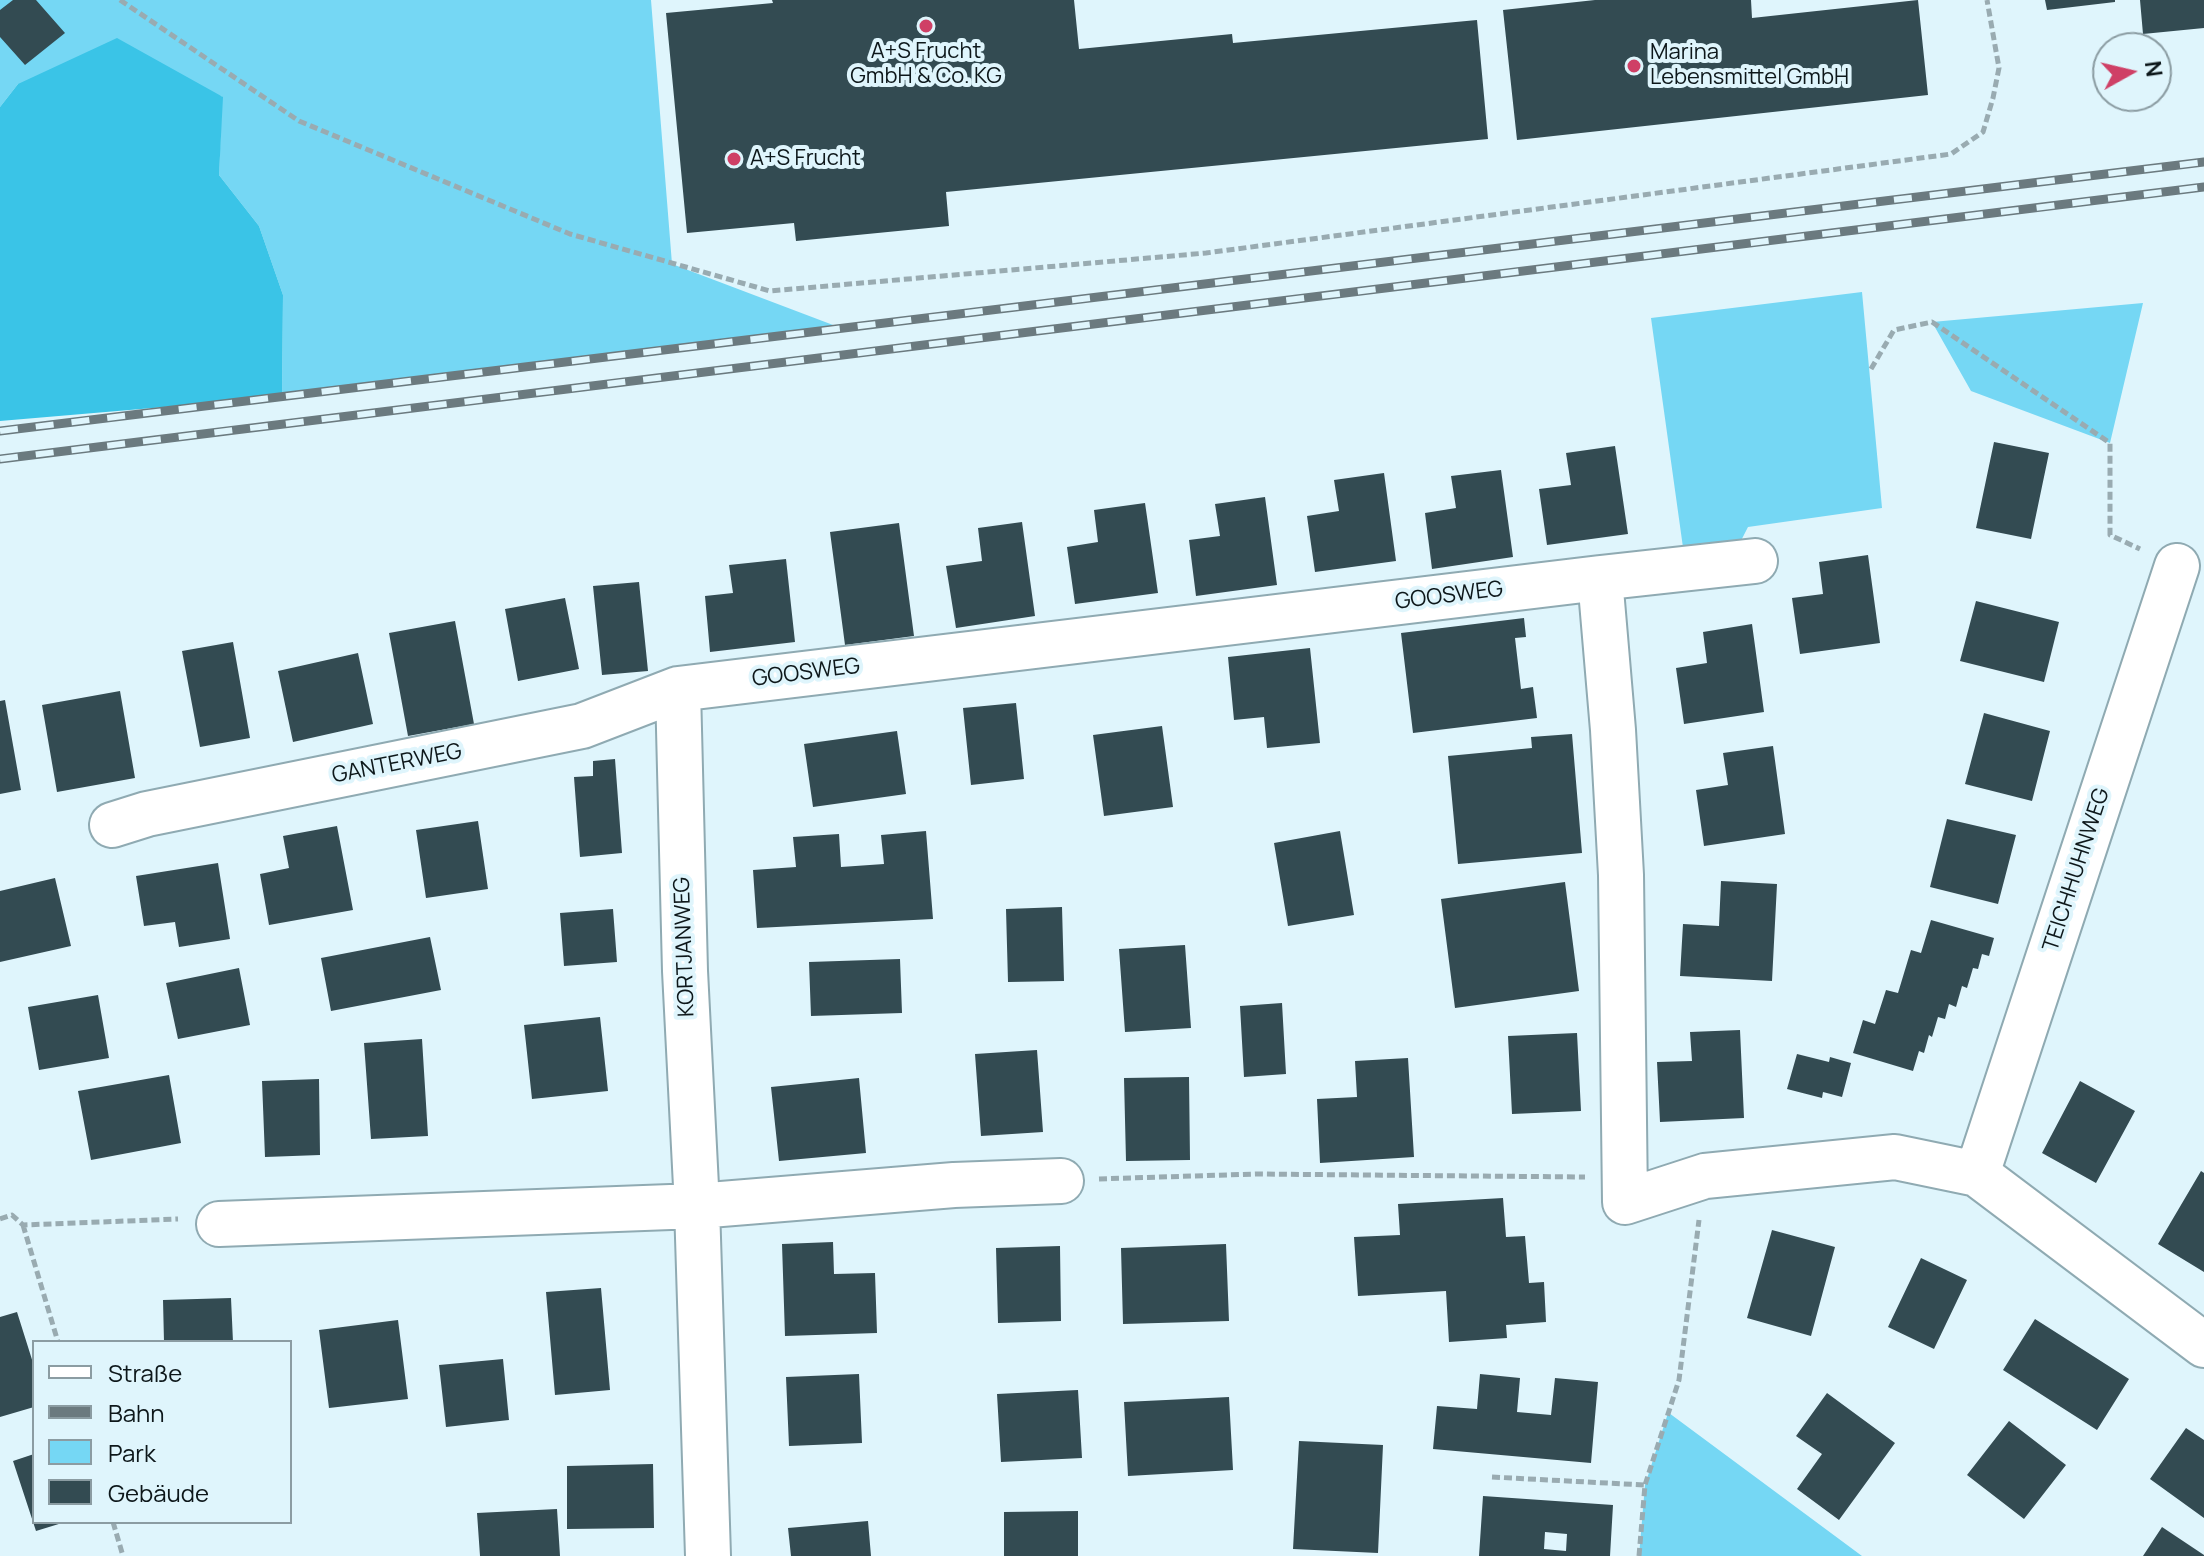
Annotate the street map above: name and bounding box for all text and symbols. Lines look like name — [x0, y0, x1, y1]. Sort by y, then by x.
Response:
marker: A+S Frucht GmbH & Co. KG — [917, 17, 935, 35]
north arrow — [2092, 32, 2172, 112]
place label: A+S Frucht GmbH & Co. KG — [850, 39, 1002, 90]
place label: Marina Lebensmittel GmbH — [1650, 40, 1849, 92]
marker: Marina Lebensmittel GmbH — [1625, 57, 1643, 75]
text: N — [2138, 59, 2170, 79]
place label: A+S Frucht — [750, 146, 861, 172]
marker: A+S Frucht — [725, 150, 743, 168]
street label: GOOSWEG — [1394, 576, 1504, 616]
street label: GOOSWEG — [751, 653, 861, 693]
street label: GANTERWEG — [330, 738, 464, 790]
street label: TEICHHUHNWEG — [2038, 785, 2116, 955]
street label: KORTJANWEG — [669, 876, 701, 1018]
legend — [32, 1340, 292, 1524]
text: Straße — [108, 1356, 182, 1389]
text: Bahn — [108, 1396, 165, 1429]
text: Park — [108, 1436, 156, 1469]
text: Gebäude — [108, 1476, 209, 1509]

